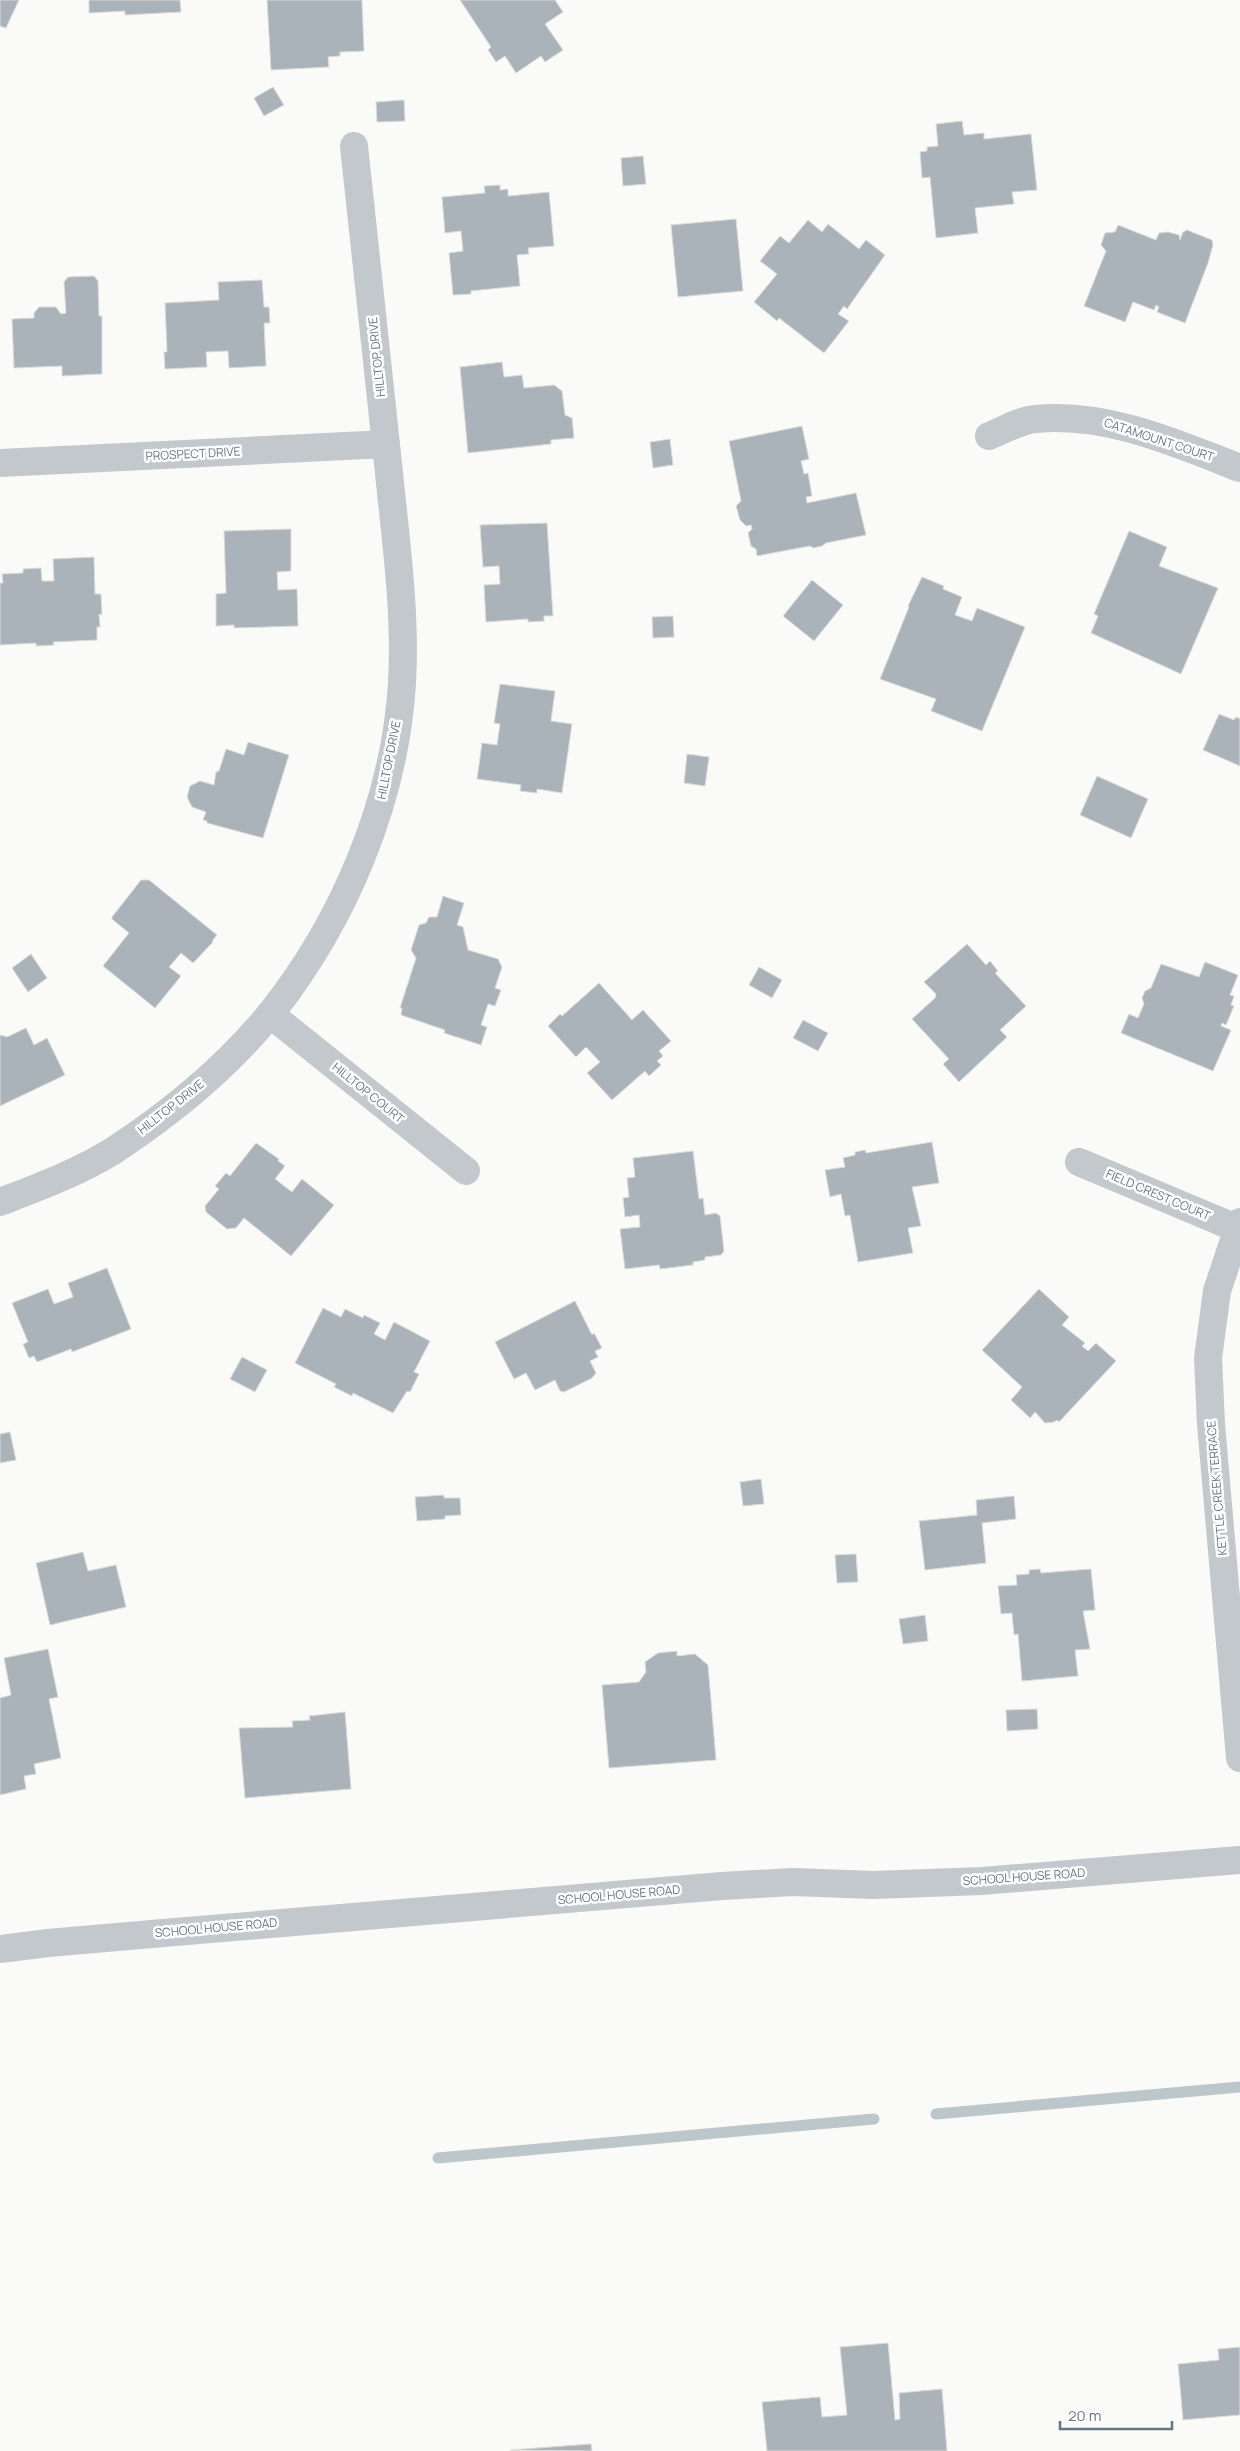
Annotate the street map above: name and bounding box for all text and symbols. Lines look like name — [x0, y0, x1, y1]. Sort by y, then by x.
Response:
street label: HILLTOP DRIVE — [364, 316, 389, 398]
street label: CATAMOUNT COURT — [1102, 414, 1217, 466]
street label: PROSPECT DRIVE — [145, 443, 241, 464]
street label: HILLTOP DRIVE — [373, 719, 405, 801]
street label: HILLTOP COURT — [329, 1058, 408, 1127]
street label: HILLTOP DRIVE — [134, 1075, 208, 1138]
street label: FIELD CREST COURT — [1103, 1165, 1214, 1225]
street label: KETTLE CREEK TERRACE — [1202, 1420, 1231, 1556]
street label: SCHOOL HOUSE ROAD — [962, 1864, 1086, 1889]
street label: SCHOOL HOUSE ROAD — [557, 1881, 681, 1908]
street label: SCHOOL HOUSE ROAD — [154, 1914, 278, 1941]
scale bar — [1060, 2398, 1172, 2430]
text: 20 m — [1068, 2405, 1101, 2426]

